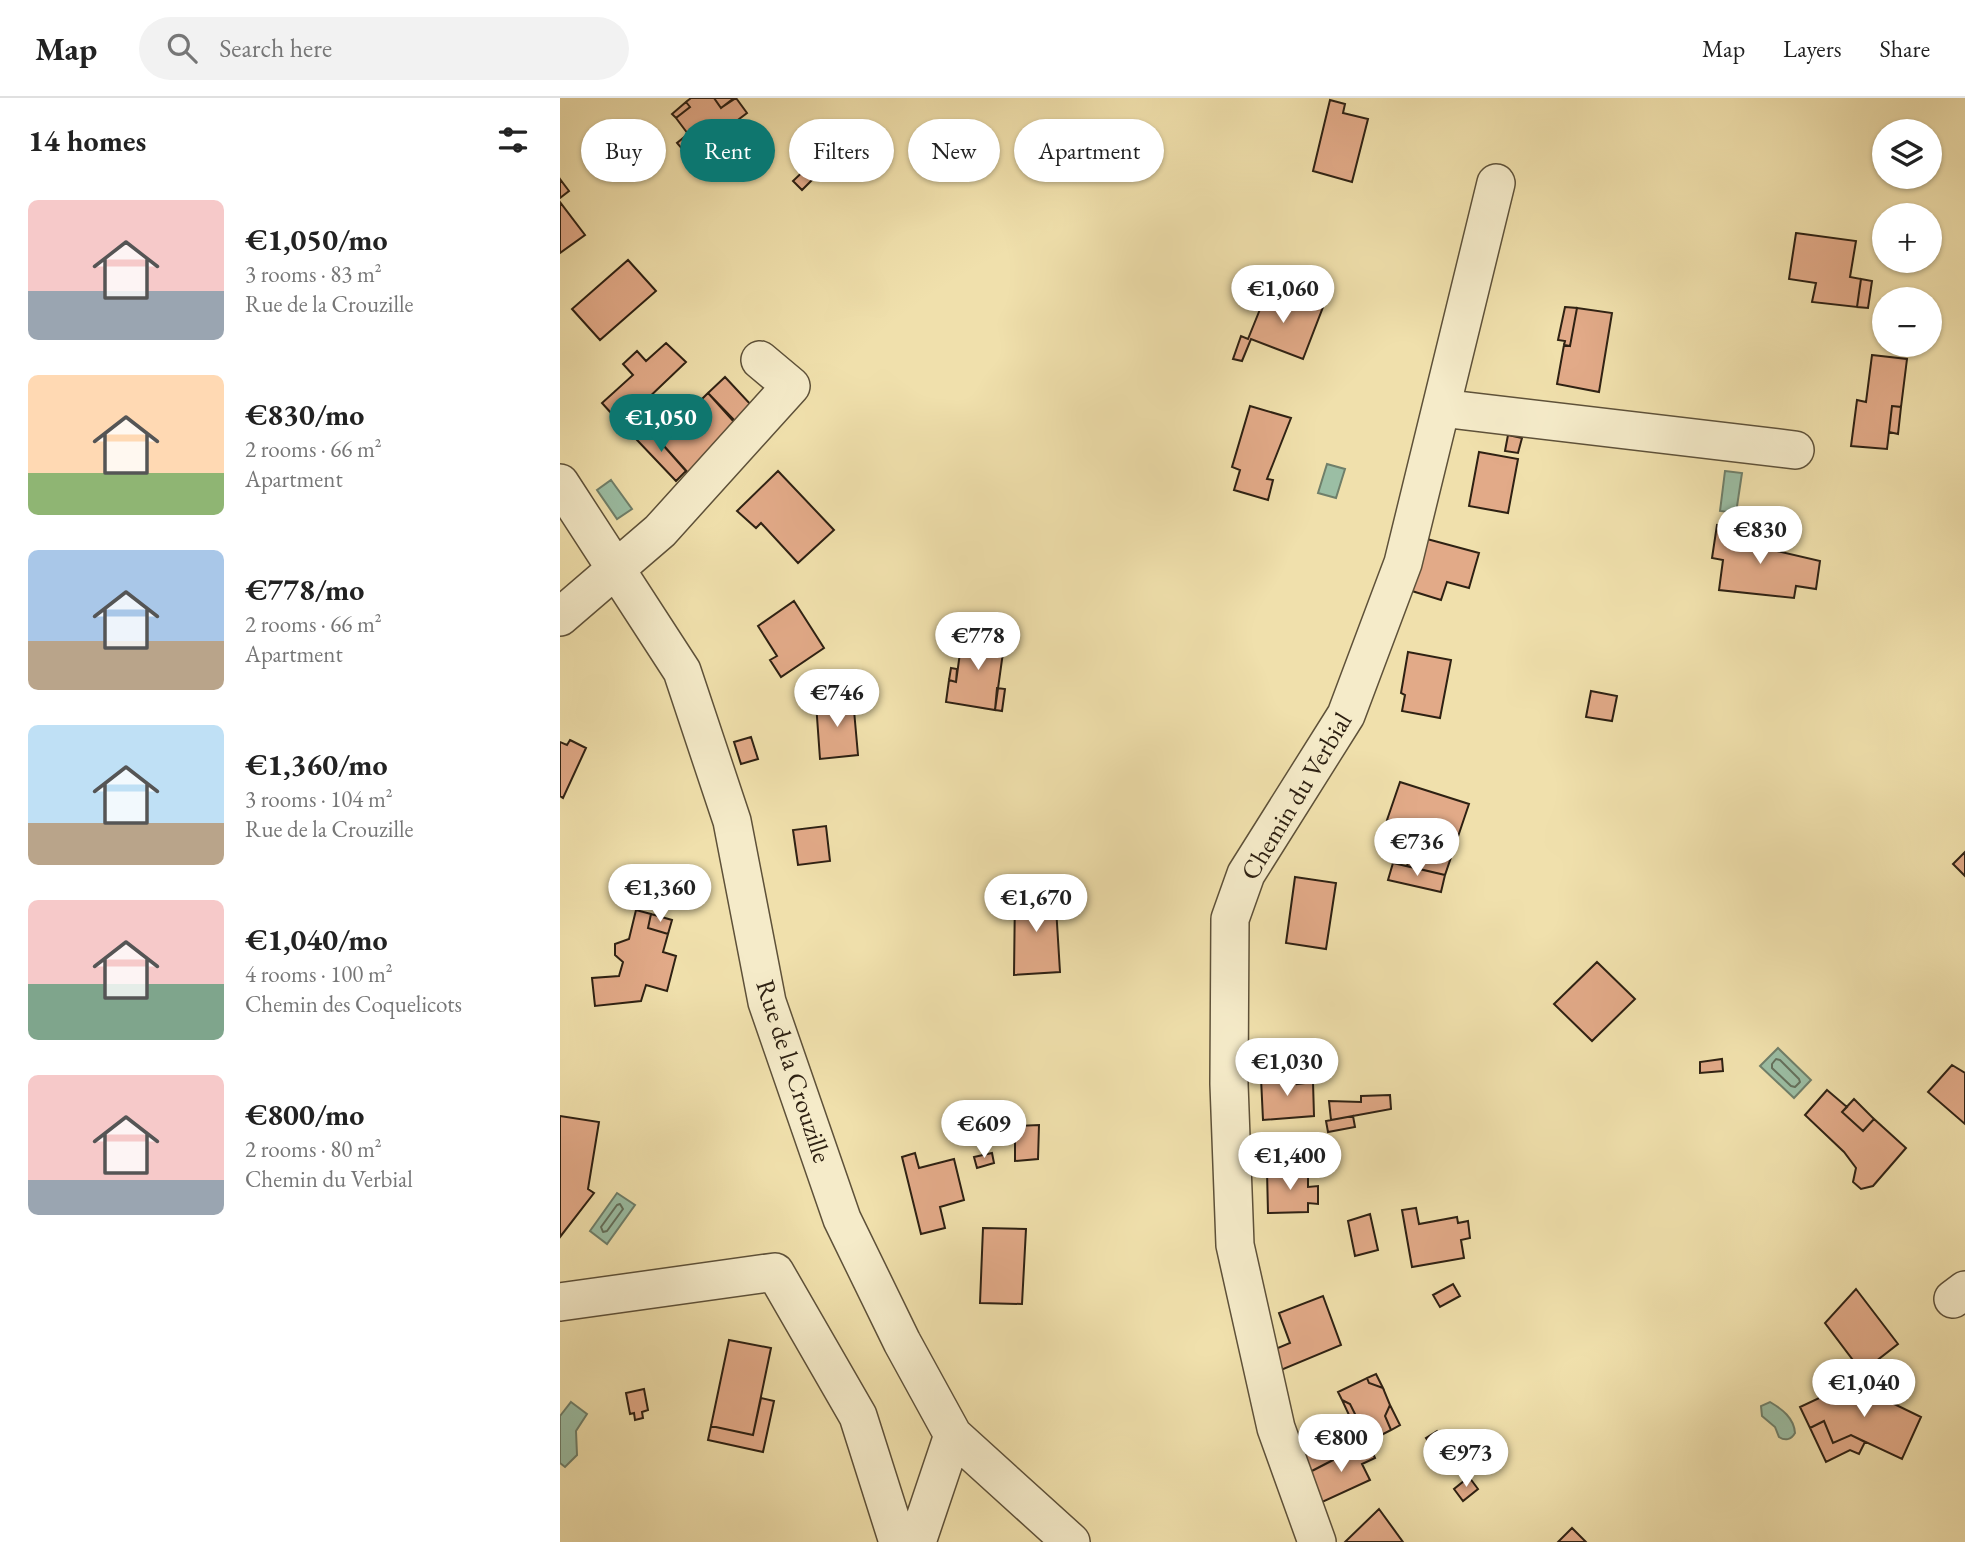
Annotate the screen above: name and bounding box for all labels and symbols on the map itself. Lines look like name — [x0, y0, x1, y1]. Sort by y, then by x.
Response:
pin: €1,060 — [1226, 266, 1340, 325]
pin: €1,050 — [604, 394, 718, 454]
pin: €830 — [1719, 506, 1801, 566]
pin: €778 — [937, 612, 1019, 672]
pin: €746 — [796, 670, 878, 729]
street label: Chemin du Verbial — [1233, 706, 1359, 886]
pin: €736 — [1376, 818, 1458, 878]
pin: €1,360 — [603, 864, 717, 924]
pin: €1,670 — [979, 874, 1093, 934]
street label: Rue de la Crouzille — [748, 975, 840, 1167]
pin: €1,030 — [1230, 1038, 1344, 1098]
pin: €609 — [943, 1100, 1025, 1160]
pin: €1,400 — [1233, 1132, 1347, 1192]
pin: €1,040 — [1807, 1360, 1921, 1419]
pin: €800 — [1300, 1414, 1382, 1474]
pin: €973 — [1425, 1430, 1507, 1489]

